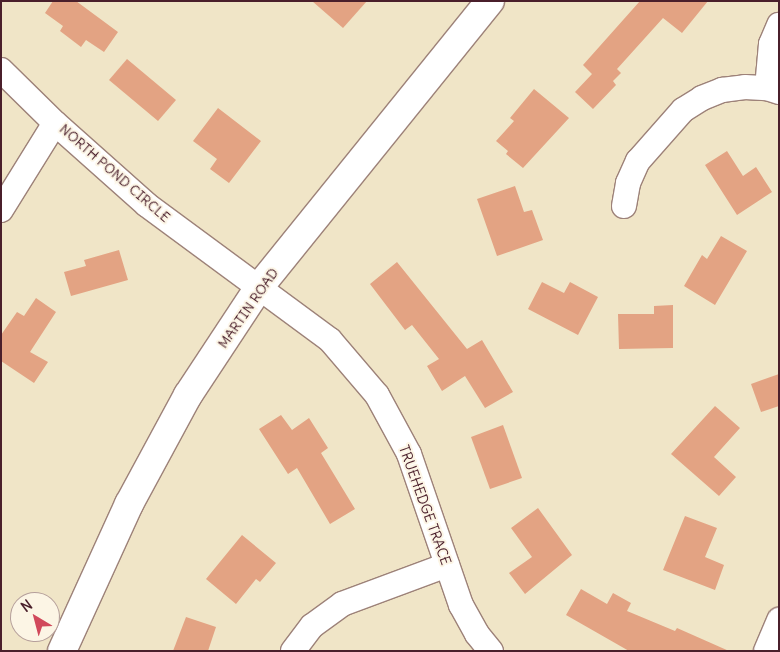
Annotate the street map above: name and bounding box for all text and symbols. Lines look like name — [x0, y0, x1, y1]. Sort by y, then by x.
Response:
street label: NORTH POND CIRCLE — [56, 120, 174, 226]
street label: MARTIN ROAD — [214, 265, 282, 351]
street label: TRUEHEDGE TRACE — [395, 443, 455, 567]
north arrow — [10, 592, 60, 642]
text: N — [17, 596, 36, 616]

